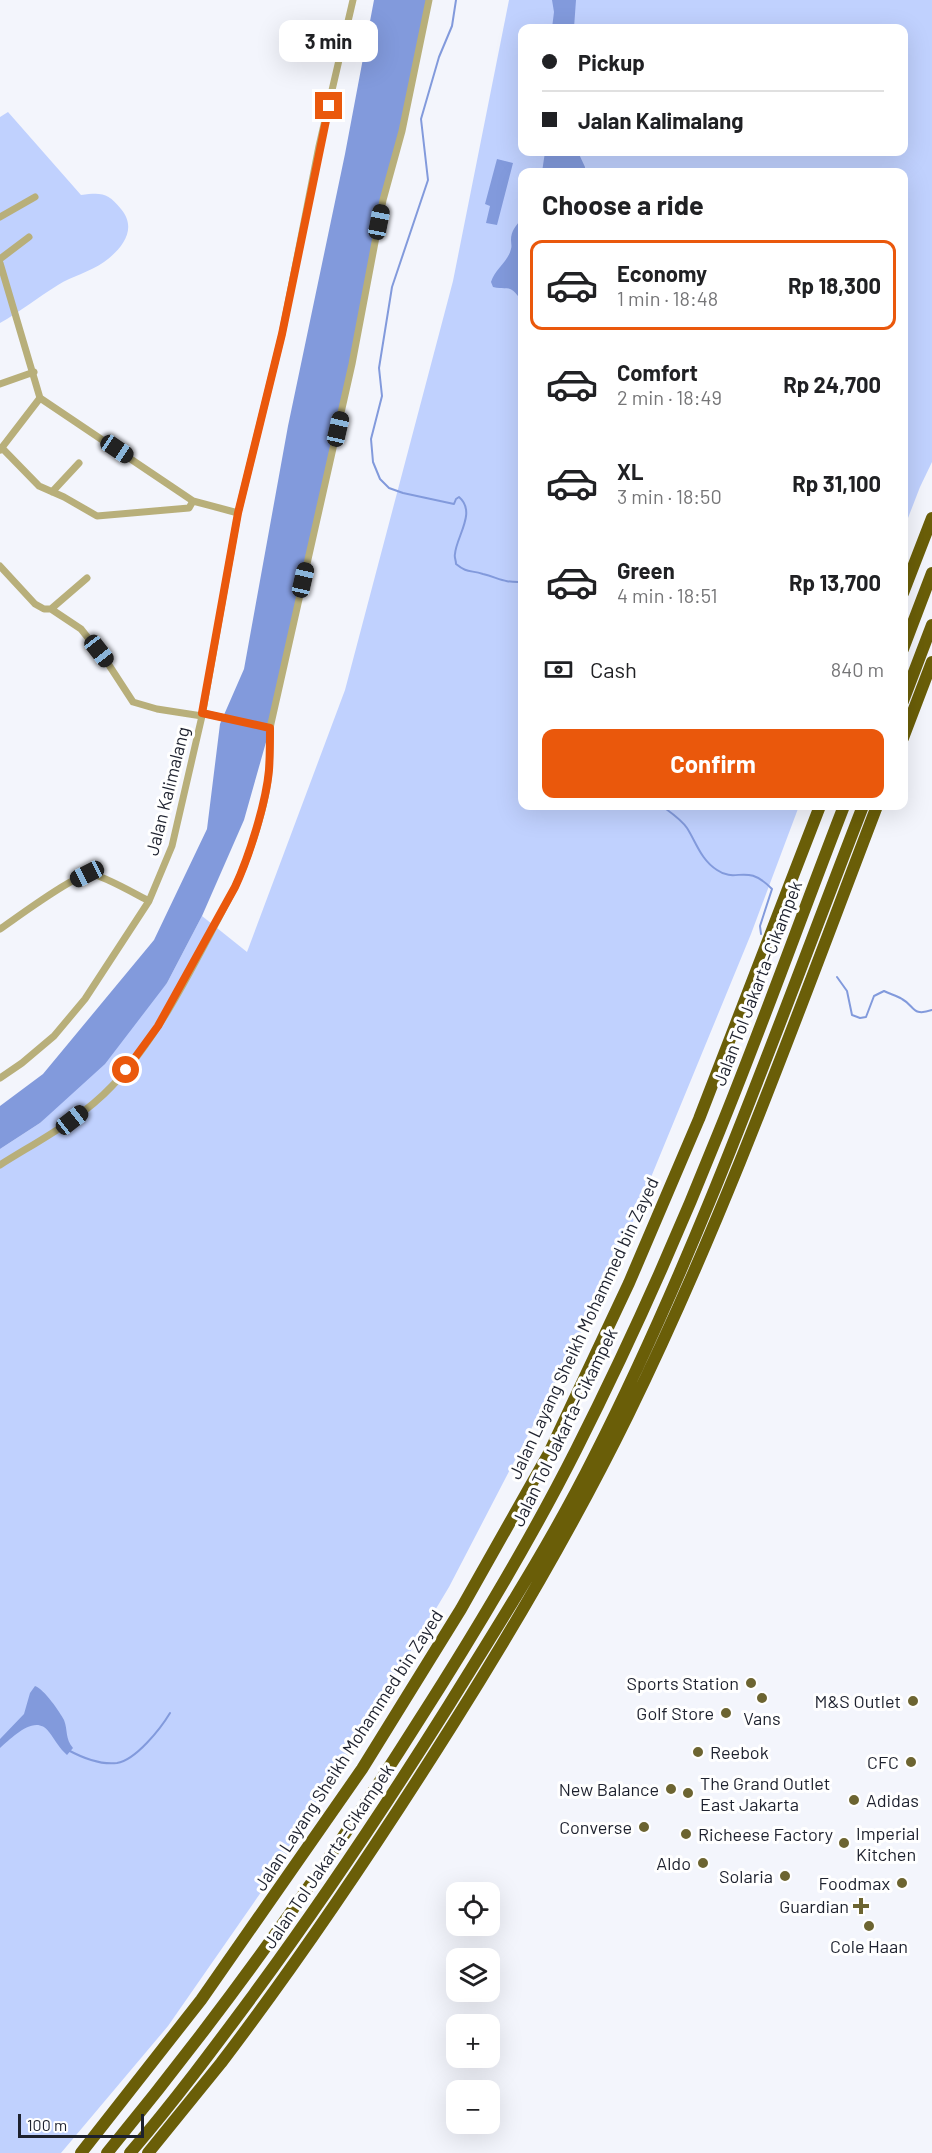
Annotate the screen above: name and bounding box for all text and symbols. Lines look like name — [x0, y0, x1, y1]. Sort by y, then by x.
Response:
callout: 3 min — [280, 19, 378, 61]
text: 3 min — [305, 29, 352, 53]
text: Pickup — [578, 49, 645, 75]
route end — [315, 92, 342, 119]
text: Jalan Kalimalang — [578, 107, 743, 133]
text: Choose a ride — [542, 188, 704, 220]
car — [367, 203, 391, 241]
icon: car — [545, 258, 599, 312]
text: Economy — [617, 260, 707, 286]
text: Rp 18,300 — [788, 272, 881, 298]
text: 1 min · 18:48 — [617, 286, 718, 310]
icon: car — [545, 357, 599, 411]
text: Comfort — [617, 359, 698, 385]
text: Rp 24,700 — [783, 371, 881, 397]
text: 2 min · 18:49 — [617, 385, 722, 409]
car — [325, 409, 351, 449]
car — [97, 431, 137, 467]
icon: car — [545, 456, 599, 510]
text: XL — [617, 458, 643, 484]
text: Rp 31,100 — [792, 470, 881, 496]
text: 3 min · 18:50 — [617, 484, 722, 508]
icon: car — [545, 555, 599, 609]
text: Green — [617, 557, 675, 583]
car — [290, 560, 316, 600]
text: Rp 13,700 — [789, 569, 881, 595]
text: 4 min · 18:51 — [617, 583, 718, 607]
car — [81, 631, 117, 671]
icon: cash — [542, 653, 575, 686]
text: Cash — [590, 656, 637, 682]
text: 840 m — [831, 657, 884, 681]
street label: Jalan Kalimalang — [140, 724, 194, 858]
button: Confirm — [542, 729, 884, 798]
car — [67, 858, 107, 890]
street label: Jalan Tol Jakarta–Cikampek — [708, 877, 806, 1089]
route start — [112, 1056, 139, 1083]
car — [52, 1102, 92, 1138]
street label: Jalan Layang Sheikh Mohammed bin Zayed — [503, 1173, 663, 1483]
street label: Jalan Tol Jakarta–Cikampek — [506, 1324, 622, 1530]
street label: Jalan Layang Sheikh Mohammed bin Zayed — [249, 1605, 447, 1895]
place label: Sports Station — [626, 1672, 739, 1694]
marker: Sports Station — [744, 1676, 758, 1690]
place label: M&S Outlet — [815, 1690, 901, 1712]
marker: Vans — [755, 1691, 769, 1705]
marker: M&S Outlet — [906, 1694, 920, 1708]
place label: Golf Store — [636, 1702, 714, 1724]
marker: Golf Store — [719, 1706, 733, 1720]
place label: Vans — [743, 1707, 781, 1729]
place label: Reebok — [710, 1741, 769, 1763]
marker: Reebok — [691, 1745, 705, 1759]
place label: CFC — [867, 1751, 899, 1773]
marker: CFC — [904, 1755, 918, 1769]
street label: Jalan Tol Jakarta–Cikampek — [258, 1760, 398, 1952]
place label: The Grand Outlet East Jakarta — [700, 1772, 830, 1815]
place label: New Balance — [559, 1778, 659, 1800]
marker: New Balance — [664, 1782, 678, 1796]
marker: The Grand Outlet East Jakarta — [681, 1786, 695, 1800]
place label: Adidas — [866, 1789, 919, 1811]
marker: Adidas — [847, 1793, 861, 1807]
place label: Converse — [559, 1816, 632, 1838]
marker: Converse — [637, 1820, 651, 1834]
place label: Imperial Kitchen — [856, 1822, 919, 1865]
place label: Richeese Factory — [698, 1823, 833, 1845]
marker: Richeese Factory — [679, 1827, 693, 1841]
marker: Imperial Kitchen — [837, 1836, 851, 1850]
place label: Aldo — [656, 1852, 691, 1874]
marker: Aldo — [696, 1856, 710, 1870]
place label: Solaria — [719, 1865, 773, 1887]
marker: Solaria — [778, 1869, 792, 1883]
place label: Foodmax — [818, 1872, 890, 1894]
marker: Foodmax — [895, 1876, 909, 1890]
map controls — [446, 1882, 500, 2134]
button: locate — [446, 1882, 500, 1936]
place label: Guardian — [779, 1895, 849, 1917]
marker: Guardian — [854, 1899, 868, 1913]
marker: Cole Haan — [862, 1919, 876, 1933]
place label: Cole Haan — [830, 1935, 908, 1957]
button: layers — [446, 1948, 500, 2002]
button: + — [446, 2014, 500, 2068]
button: − — [446, 2080, 500, 2134]
scale bar — [18, 2111, 144, 2138]
text: 100 m — [27, 2115, 67, 2134]

